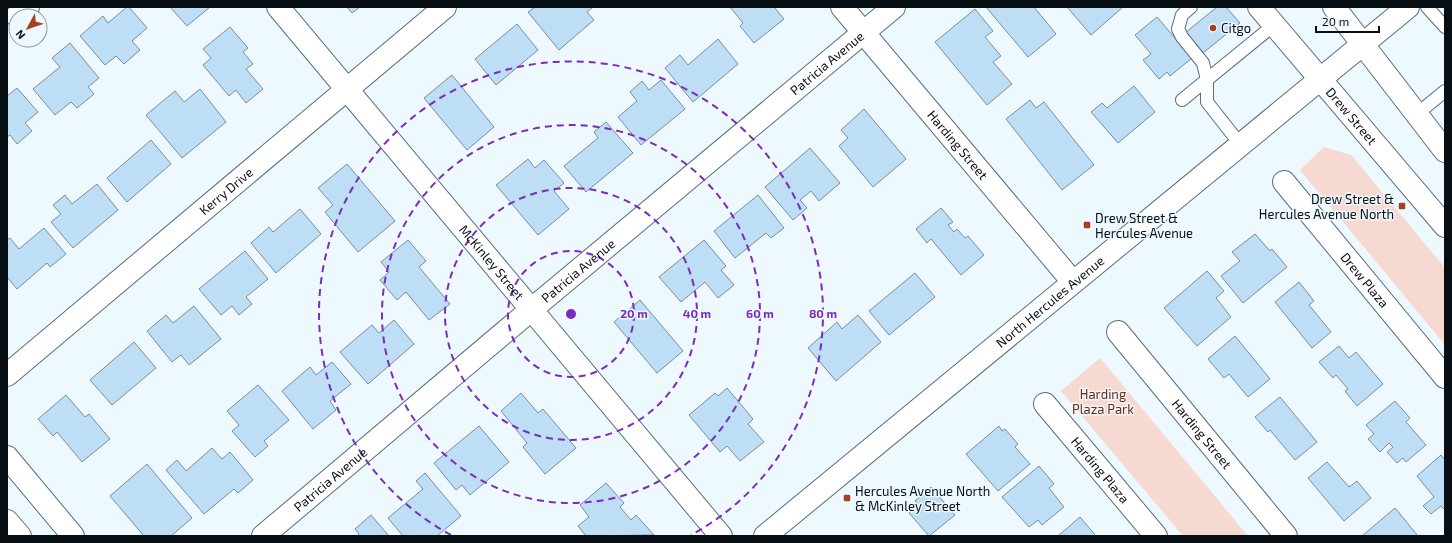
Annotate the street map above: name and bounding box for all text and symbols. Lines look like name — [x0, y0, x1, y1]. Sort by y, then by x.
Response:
north arrow — [8, 8, 48, 48]
scale bar — [1316, 8, 1379, 34]
text: 20 m — [1322, 14, 1349, 28]
place label: Citgo — [1221, 20, 1251, 36]
marker: Citgo — [1208, 23, 1218, 33]
text: N — [12, 27, 27, 42]
street label: Patricia Avenue — [787, 28, 867, 98]
street label: Drew Street — [1323, 84, 1380, 148]
street label: Harding Street — [924, 107, 991, 183]
street label: Kerry Drive — [196, 164, 256, 218]
place label: Drew Street & Hercules Avenue North — [1259, 191, 1394, 222]
marker: Drew Street & Hercules Avenue North — [1397, 201, 1407, 211]
place label: Drew Street & Hercules Avenue — [1095, 210, 1193, 241]
marker: Drew Street & Hercules Avenue — [1082, 220, 1092, 230]
street label: McKinley Street — [456, 222, 528, 303]
street label: Patricia Avenue — [538, 235, 618, 306]
street label: Drew Plaza — [1338, 249, 1392, 311]
street label: North Hercules Avenue — [993, 252, 1107, 351]
text: 20 m — [620, 306, 648, 320]
text: 40 m — [683, 306, 711, 320]
text: 60 m — [746, 306, 774, 320]
text: 80 m — [809, 306, 837, 320]
centre of rings — [564, 307, 578, 321]
park label: Harding Plaza Park — [1072, 386, 1134, 417]
street label: Harding Street — [1169, 396, 1235, 472]
street label: Harding Plaza — [1068, 433, 1133, 506]
street label: Patricia Avenue — [290, 444, 370, 515]
place label: Hercules Avenue North & McKinley Street — [855, 483, 990, 514]
marker: Hercules Avenue North & McKinley Street — [842, 493, 852, 503]

